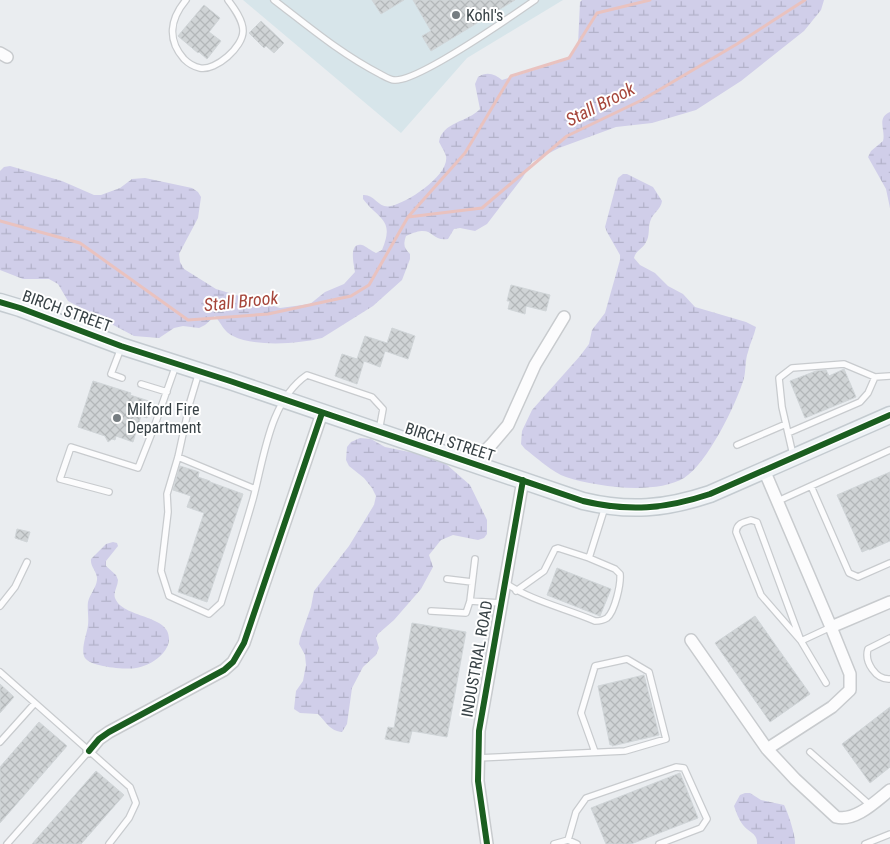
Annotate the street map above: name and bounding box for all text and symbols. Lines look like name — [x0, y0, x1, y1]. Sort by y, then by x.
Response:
place label: Kohl's — [466, 6, 503, 25]
marker: Kohl's — [450, 9, 462, 21]
water label: Stall Brook — [562, 77, 639, 130]
street label: BIRCH STREET — [20, 286, 114, 336]
water label: Stall Brook — [203, 287, 280, 315]
place label: Milford Fire Department — [127, 400, 201, 437]
marker: Milford Fire Department — [111, 412, 123, 424]
street label: BIRCH STREET — [403, 419, 497, 465]
street label: INDUSTRIAL ROAD — [457, 599, 497, 719]

